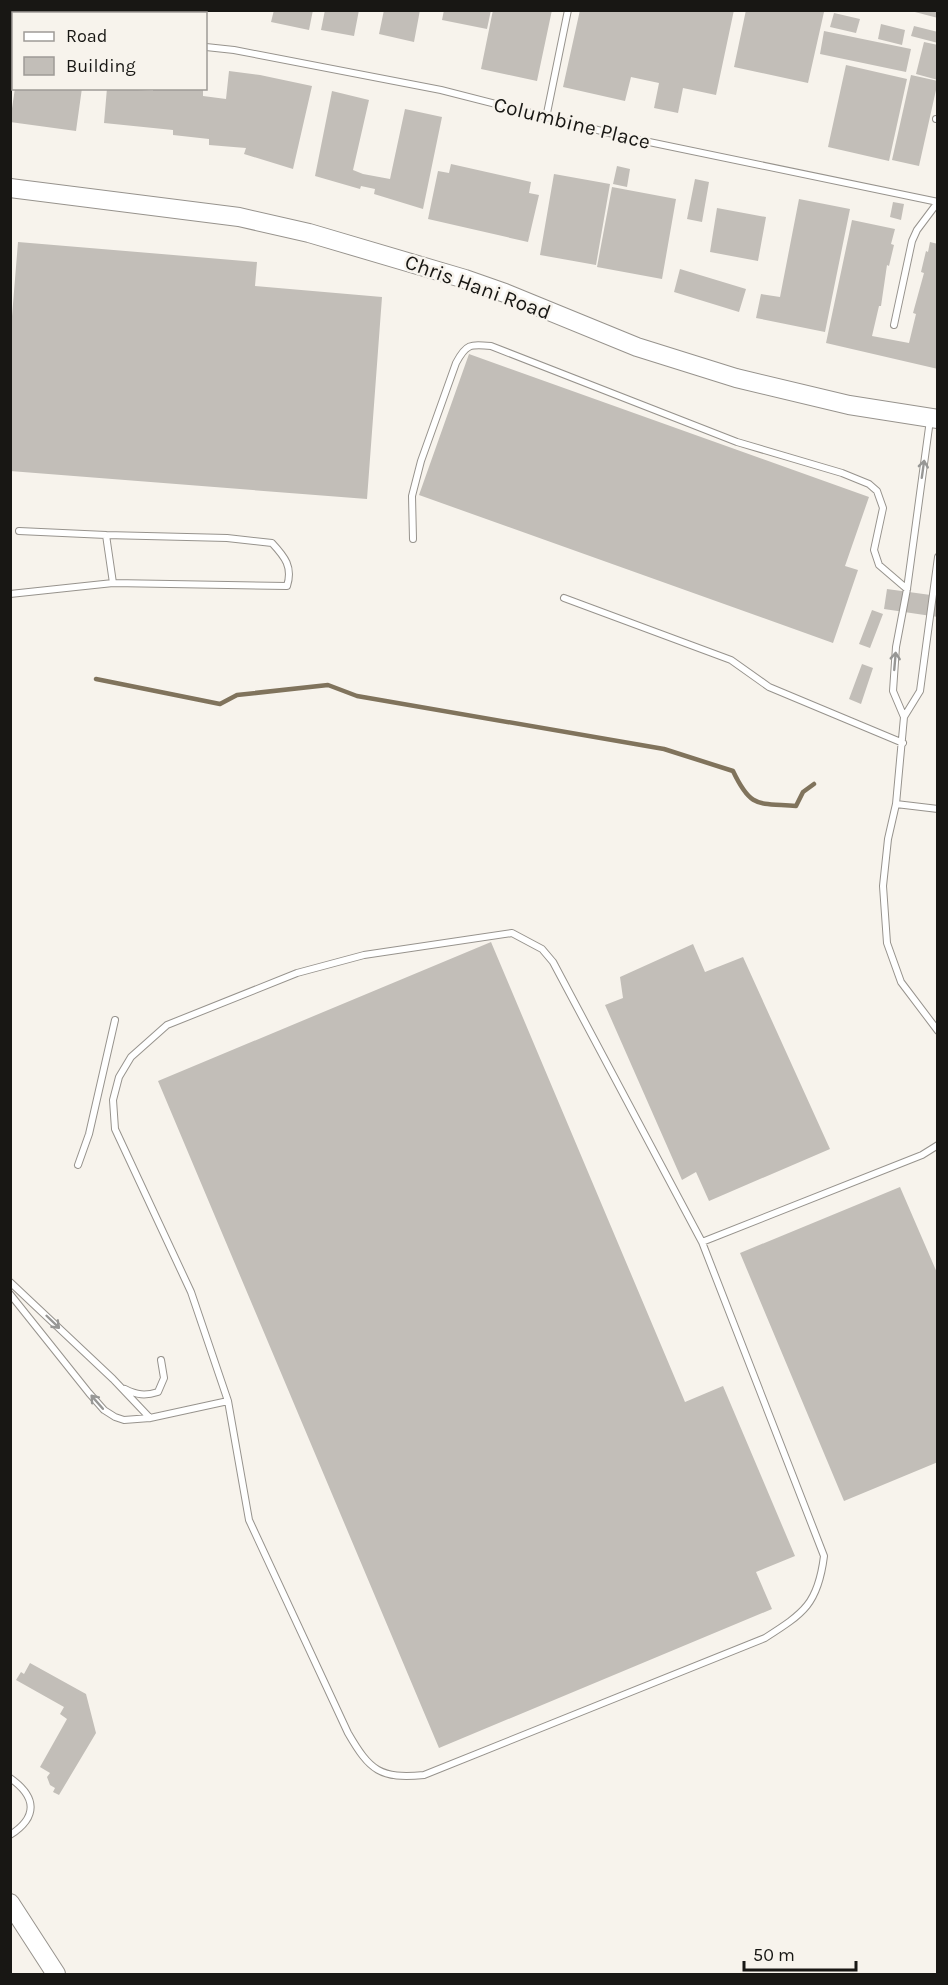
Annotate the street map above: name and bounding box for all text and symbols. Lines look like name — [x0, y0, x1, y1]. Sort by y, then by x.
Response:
legend — [12, 12, 207, 90]
text: Road — [66, 25, 107, 47]
text: Building — [66, 55, 136, 77]
street label: Columbine Place — [491, 92, 653, 154]
street label: Chris Hani Road — [402, 250, 554, 324]
one-way arrow — [918, 459, 929, 479]
one-way arrow — [890, 652, 901, 672]
one-way arrow — [45, 1315, 60, 1330]
one-way arrow — [91, 1394, 104, 1410]
scale bar — [744, 1934, 856, 1972]
text: 50 m — [753, 1944, 795, 1966]

